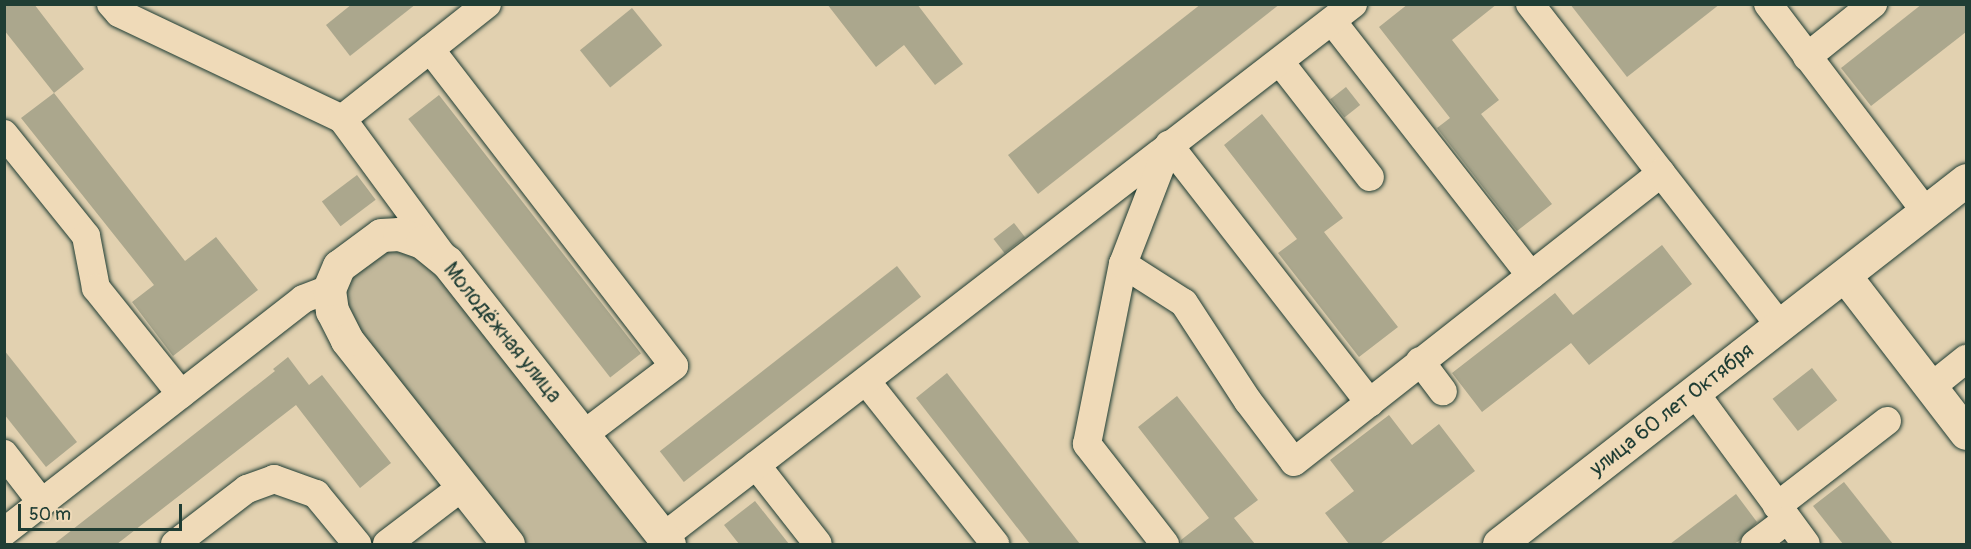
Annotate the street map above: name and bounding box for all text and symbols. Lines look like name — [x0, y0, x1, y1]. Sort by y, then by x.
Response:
street label: Молодёжная улица — [438, 258, 566, 408]
street label: улица 60 лет Октября — [1585, 338, 1759, 482]
scale bar — [21, 492, 184, 530]
text: 50 m — [29, 503, 71, 526]

